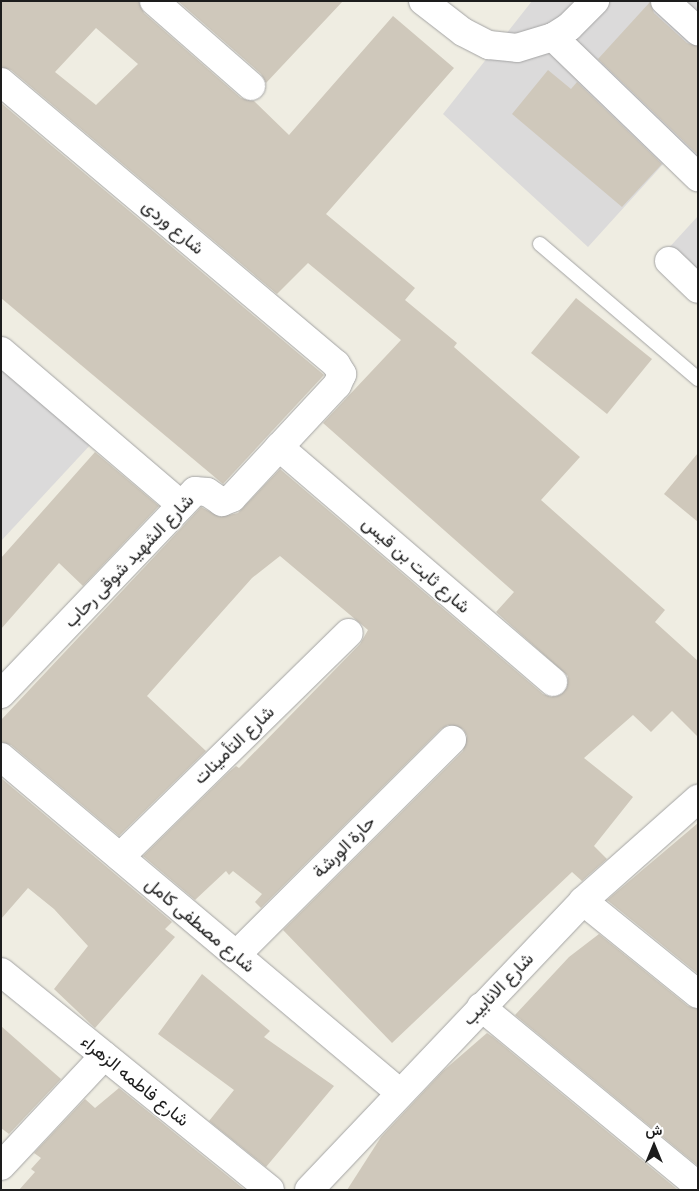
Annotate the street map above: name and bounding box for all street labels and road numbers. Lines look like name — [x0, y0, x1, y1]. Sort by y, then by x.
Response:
street label: شارع وردى — [138, 195, 208, 259]
street label: شارع الشهيد شوقى رحاب — [60, 490, 198, 632]
street label: شارع ثابت بن قيس — [358, 512, 474, 618]
street label: شارع التأمينات — [189, 701, 279, 789]
street label: حارة الورشة — [308, 811, 380, 883]
street label: شارع مصطفى كامل — [141, 873, 259, 977]
street label: شارع الانابيب — [458, 948, 538, 1030]
street label: شارع فاطمه الزهراء — [77, 1031, 193, 1131]

